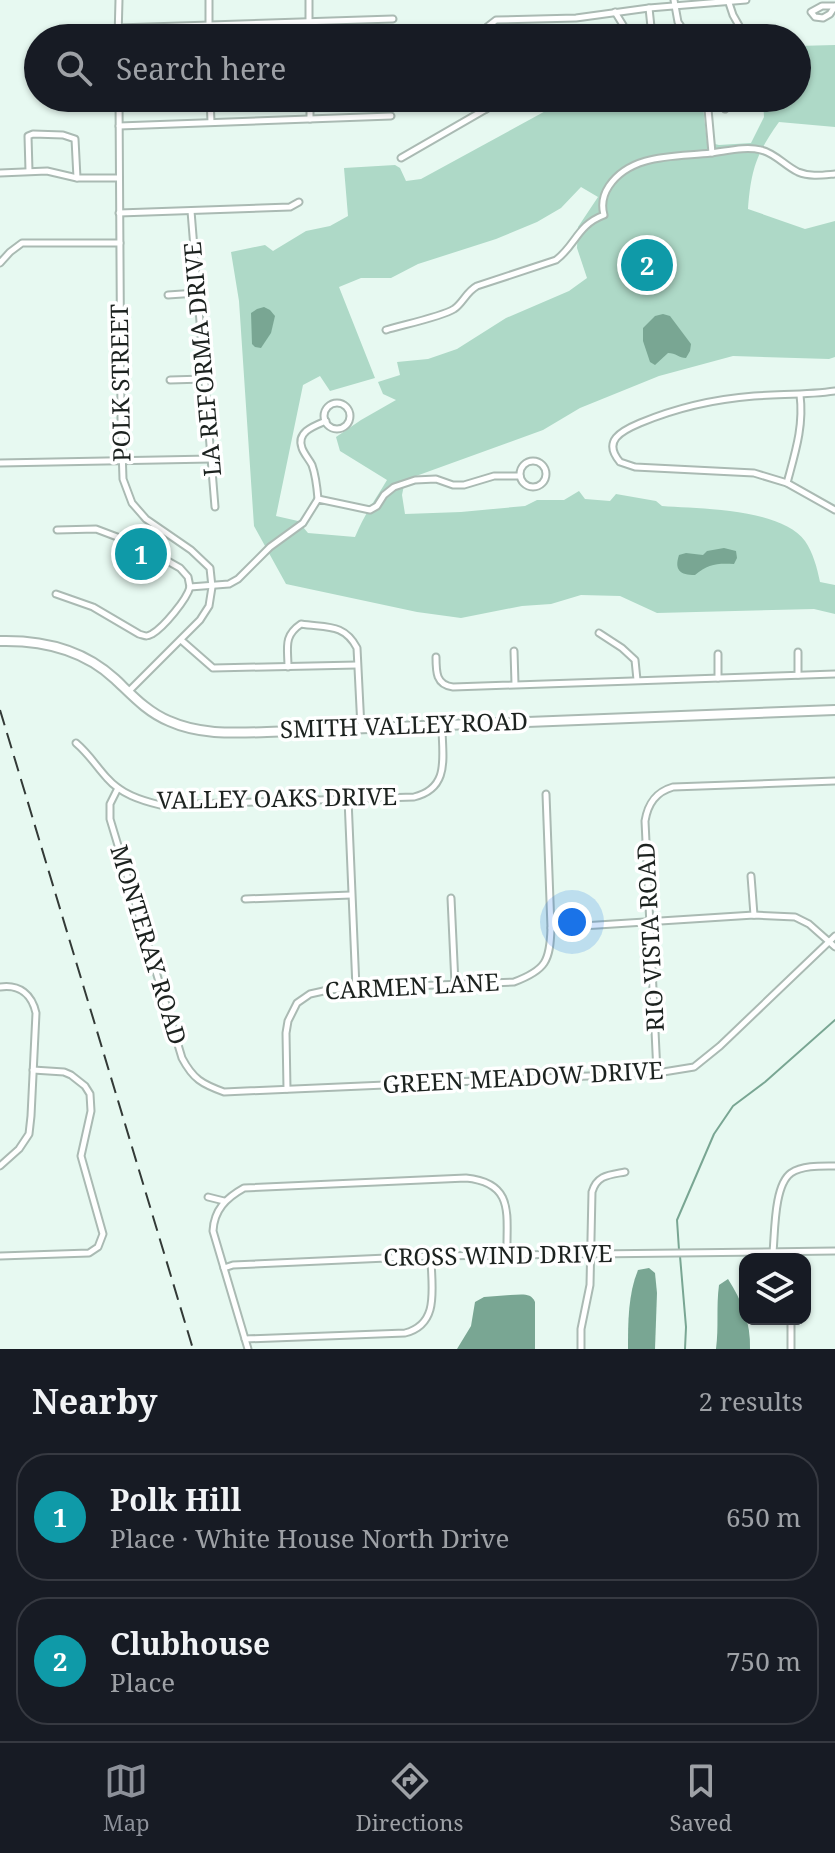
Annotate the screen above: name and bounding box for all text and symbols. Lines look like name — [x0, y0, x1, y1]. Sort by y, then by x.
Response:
search box — [24, 24, 811, 112]
icon: search — [52, 46, 96, 90]
text: Search here — [116, 48, 286, 89]
pin: 2 — [621, 235, 673, 295]
street label: LA REFORMA DRIVE — [175, 240, 228, 478]
street label: POLK STREET — [102, 303, 137, 462]
pin: 1 — [115, 524, 167, 584]
street label: SMITH VALLEY ROAD — [279, 704, 529, 745]
street label: VALLEY OAKS DRIVE — [157, 779, 397, 816]
street label: MONTERAY ROAD — [103, 841, 196, 1049]
street label: RIO VISTA ROAD — [628, 842, 671, 1033]
your location — [552, 902, 592, 942]
street label: CARMEN LANE — [324, 964, 500, 1007]
street label: GREEN MEADOW DRIVE — [382, 1053, 664, 1100]
street label: CROSS WIND DRIVE — [383, 1236, 613, 1273]
map controls — [739, 1253, 811, 1325]
button: layers — [739, 1253, 811, 1325]
text: Nearby — [32, 1378, 158, 1424]
text: 2 results — [698, 1383, 803, 1419]
text: Polk Hill — [110, 1479, 241, 1520]
text: 1 — [53, 1499, 67, 1535]
text: 650 m — [726, 1499, 801, 1535]
text: Place · White House North Drive — [110, 1520, 509, 1556]
text: Clubhouse — [110, 1623, 270, 1664]
text: 2 — [53, 1643, 67, 1679]
text: 750 m — [726, 1643, 801, 1679]
text: Place — [110, 1664, 175, 1700]
tab: Map — [103, 1759, 150, 1837]
tab: Directions — [356, 1759, 463, 1837]
tab: Saved — [670, 1759, 732, 1837]

